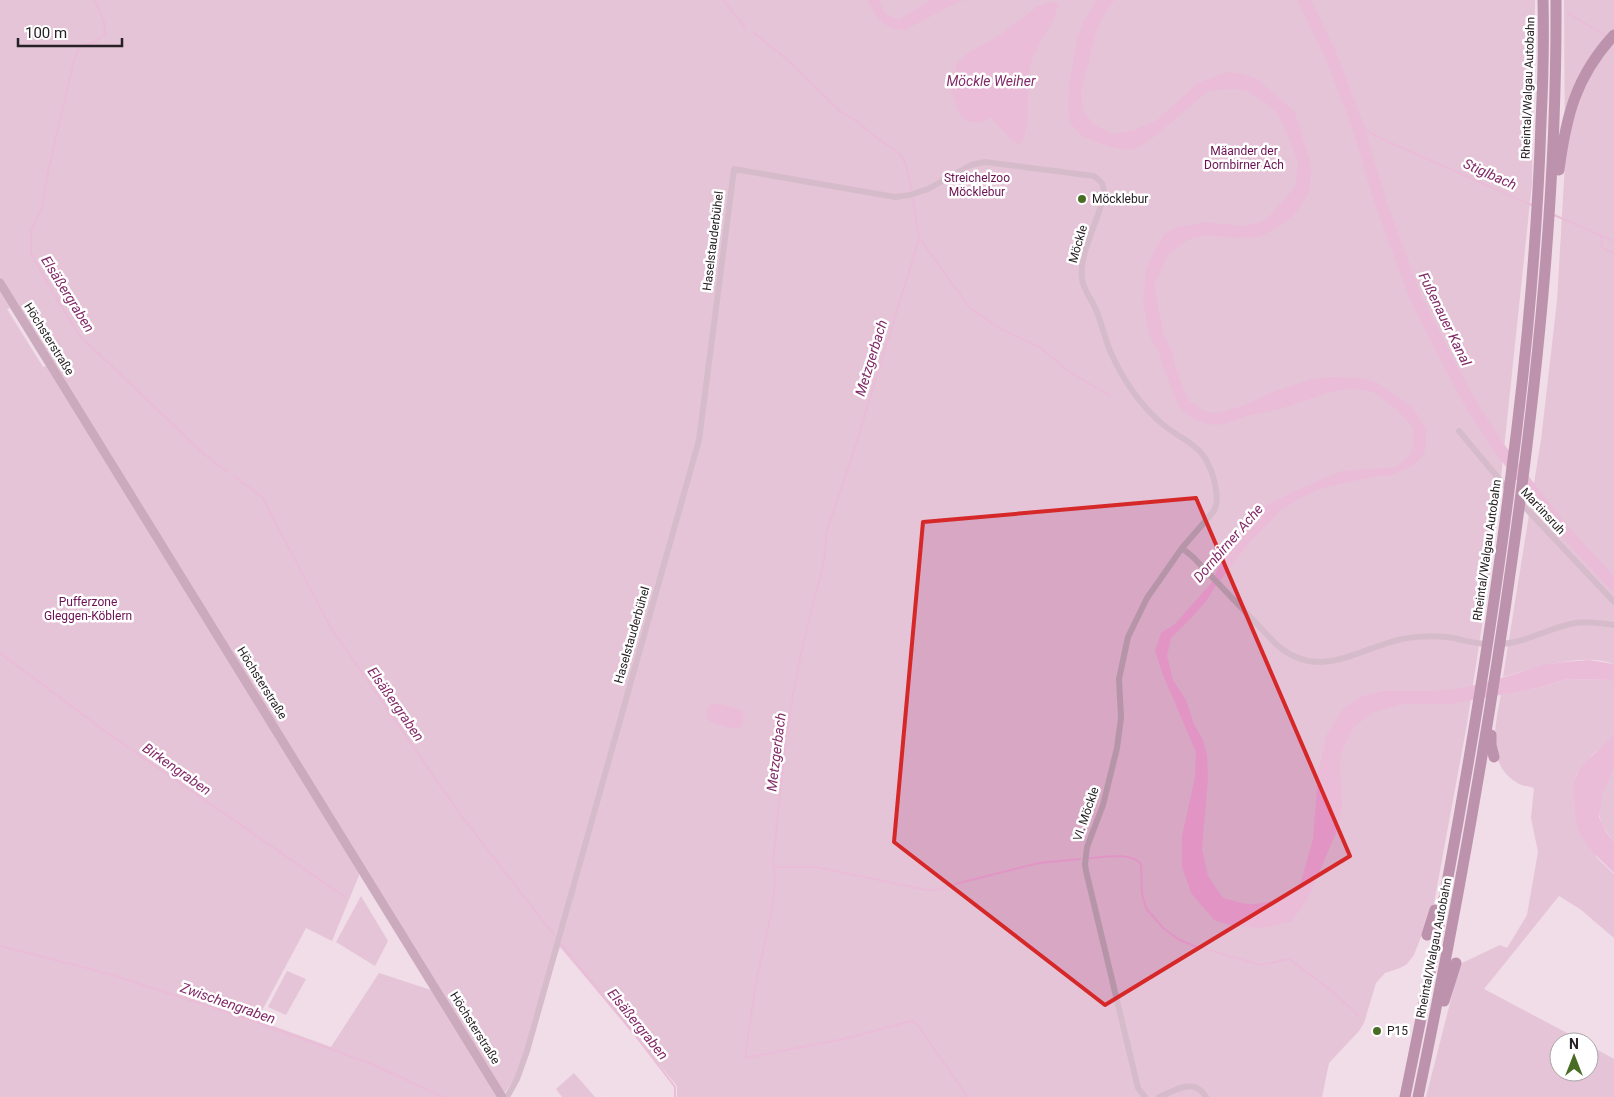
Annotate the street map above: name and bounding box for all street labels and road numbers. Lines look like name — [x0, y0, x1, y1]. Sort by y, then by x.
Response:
street label: Rheintal/Walgau Autobahn — [1519, 17, 1537, 159]
street label: Haselstauderbühel — [700, 190, 726, 292]
street label: Möckle — [1066, 223, 1090, 265]
street label: Höchsterstraße — [21, 300, 77, 378]
street label: Rheintal/Walgau Autobahn — [1470, 478, 1504, 622]
street label: Martinsruh — [1518, 485, 1568, 537]
street label: Haselstauderbühel — [611, 585, 653, 685]
street label: Höchsterstraße — [234, 644, 290, 722]
street label: VI. Möckle — [1070, 785, 1102, 843]
street label: Rheintal/Walgau Autobahn — [1414, 877, 1454, 1019]
street label: Höchsterstraße — [447, 989, 503, 1067]

